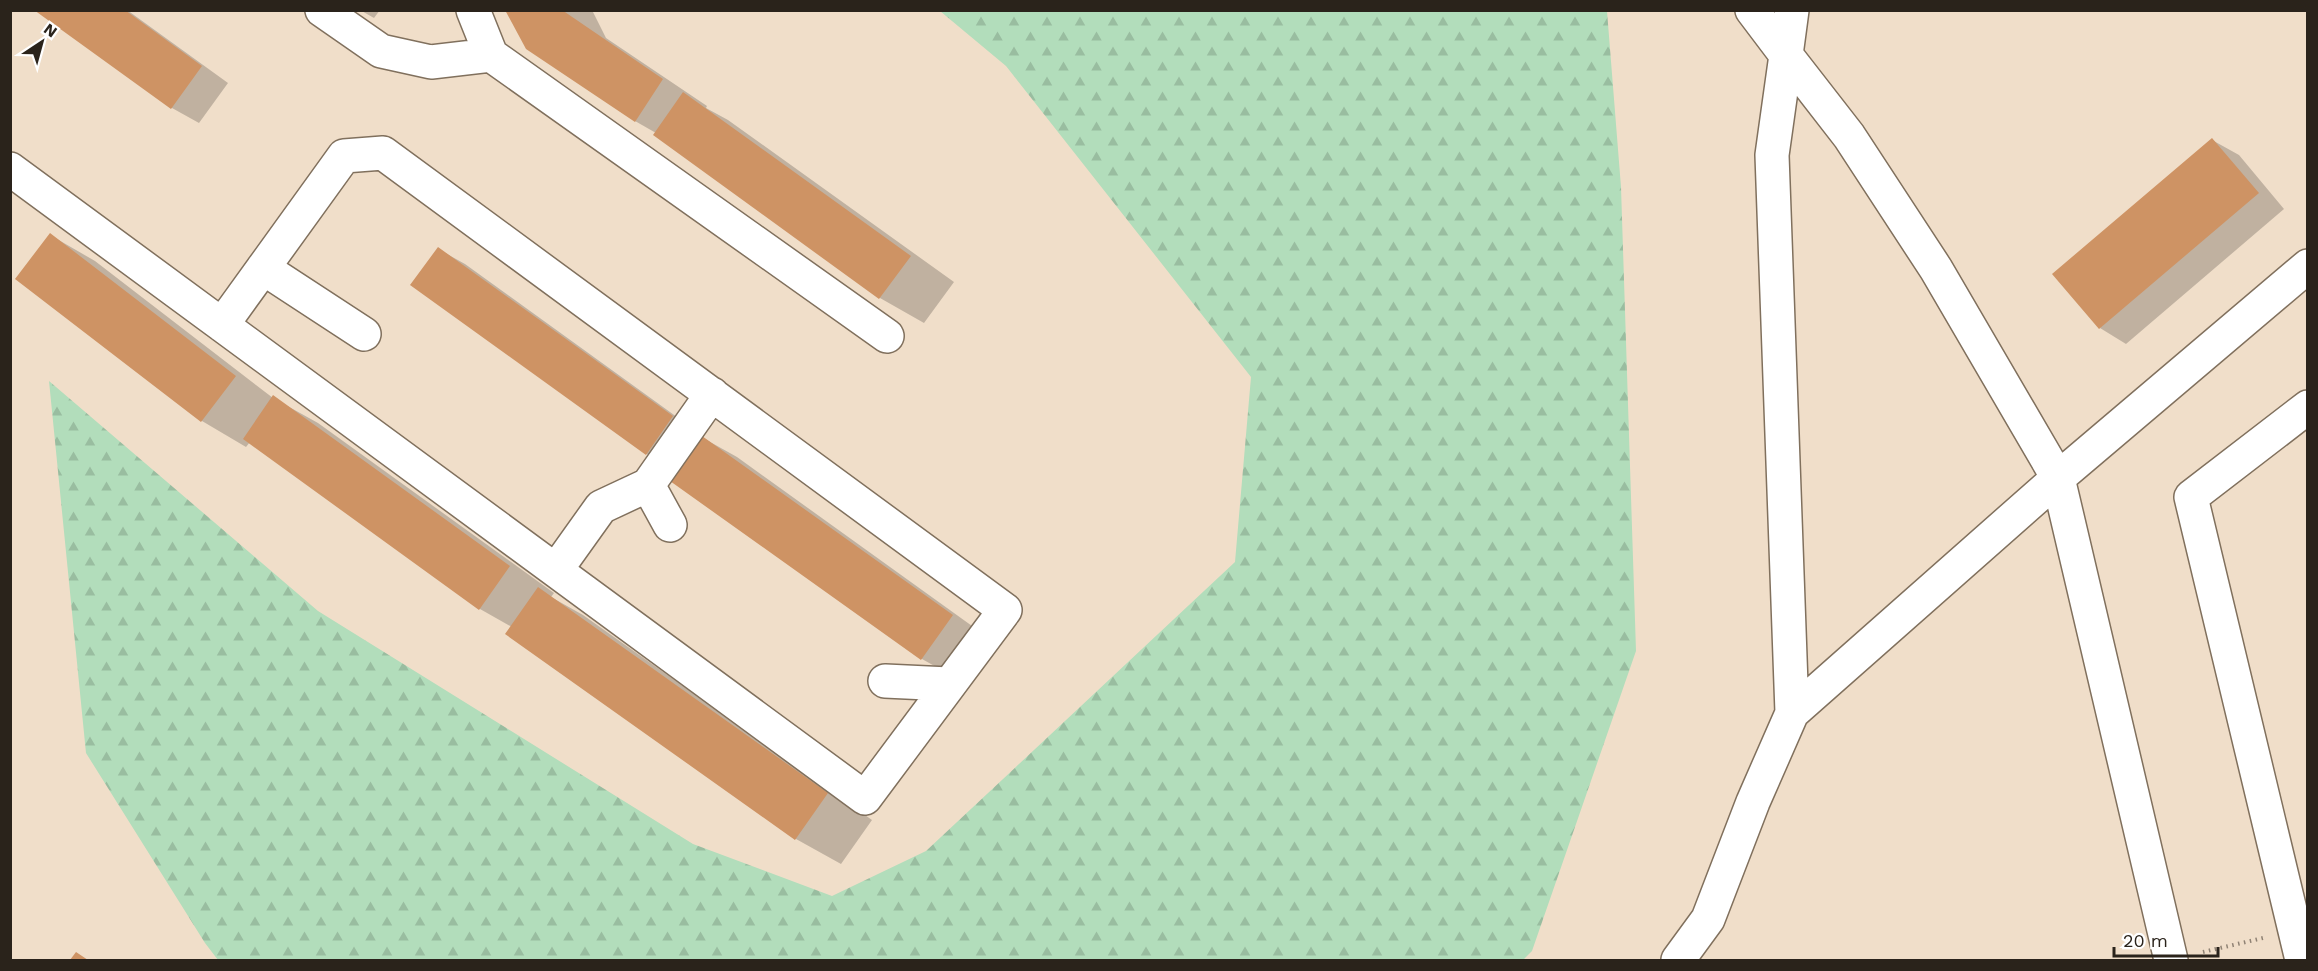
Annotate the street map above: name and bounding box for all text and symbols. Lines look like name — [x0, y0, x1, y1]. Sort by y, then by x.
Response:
north arrow — [12, 12, 72, 72]
text: N — [40, 19, 61, 41]
scale bar — [2114, 920, 2218, 958]
text: 20 m — [2123, 930, 2168, 951]

